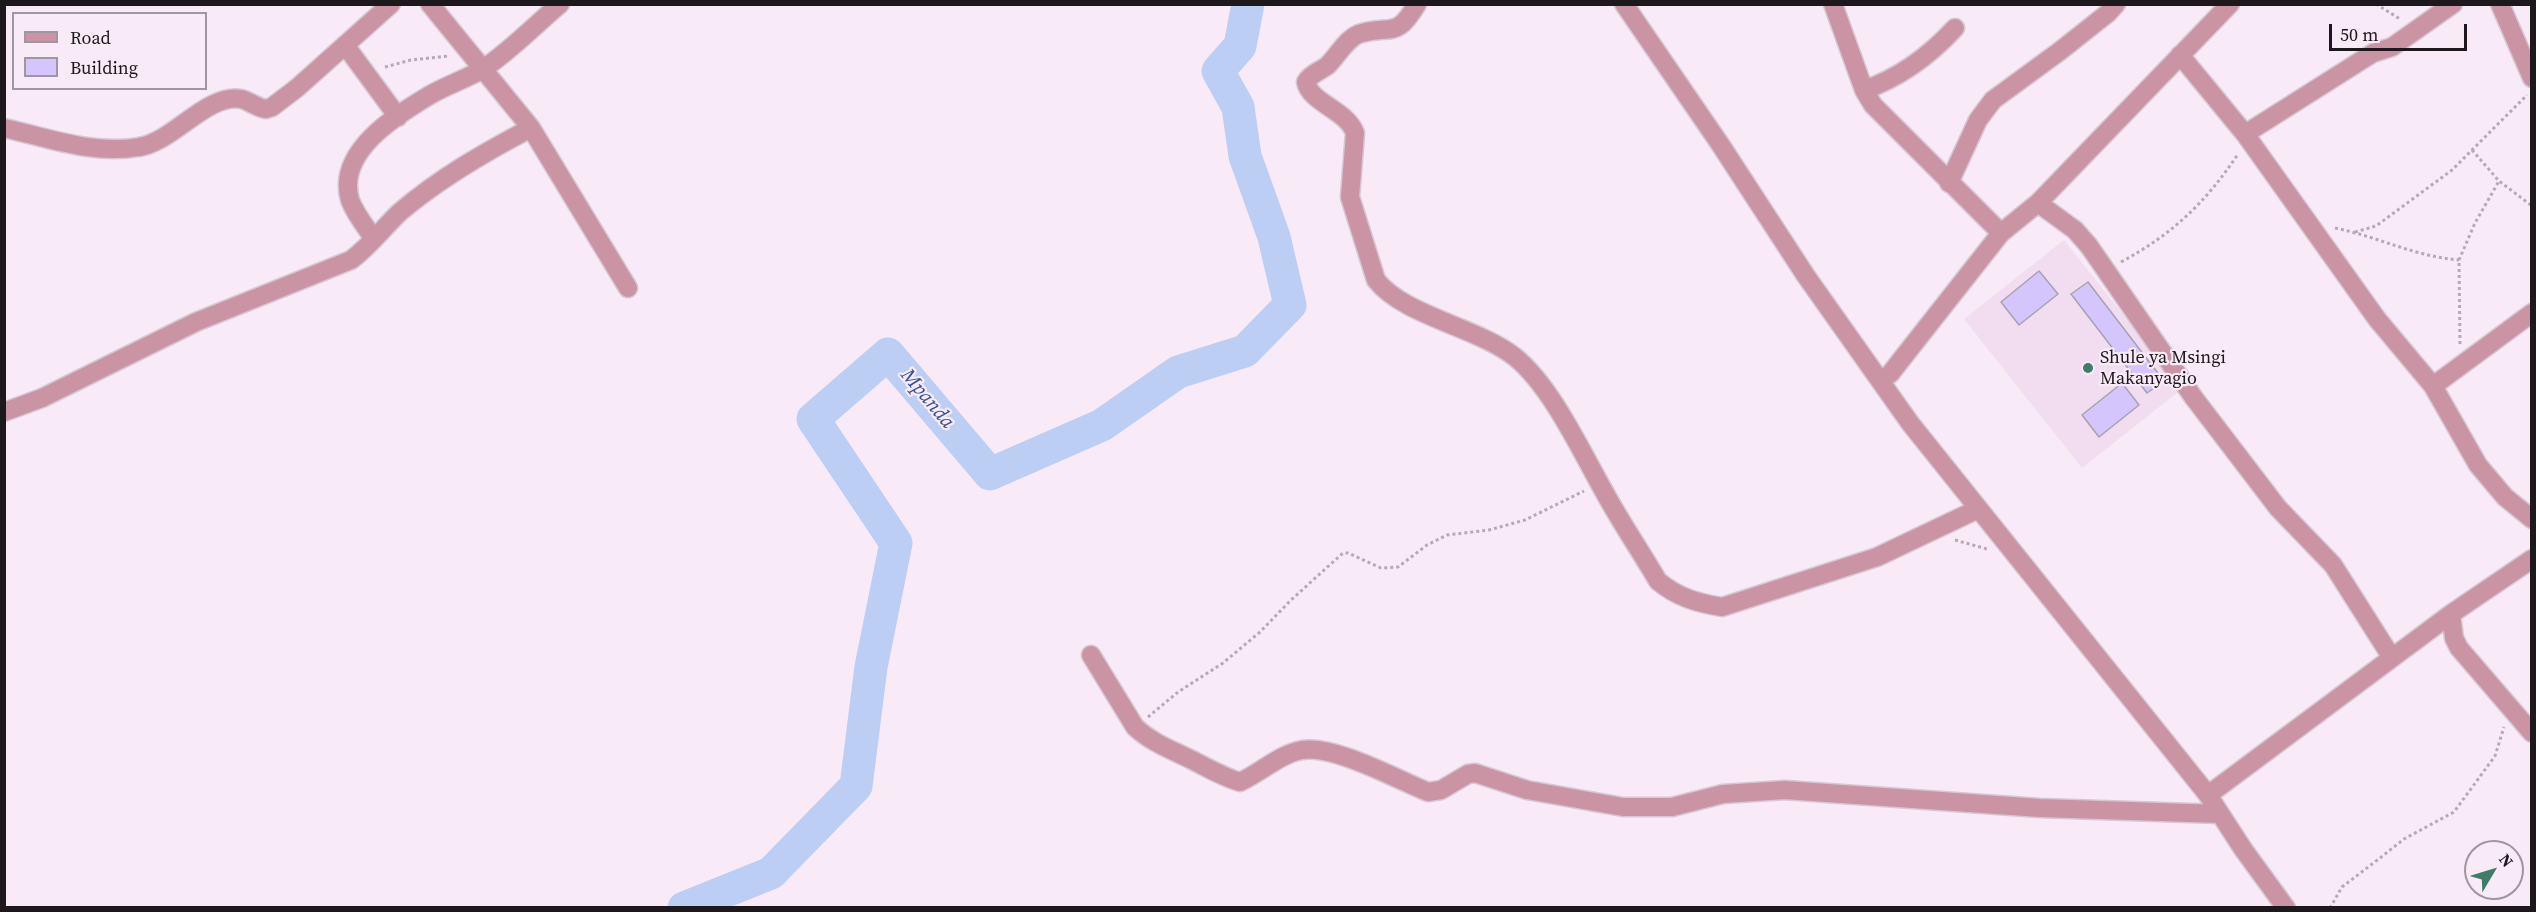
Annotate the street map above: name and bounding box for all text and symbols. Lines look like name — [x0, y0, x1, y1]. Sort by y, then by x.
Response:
legend — [12, 12, 207, 90]
scale bar — [2332, 12, 2470, 50]
text: 50 m — [2340, 22, 2378, 47]
text: Road — [70, 25, 111, 50]
text: Building — [70, 55, 138, 80]
place label: Shule ya Msingi Makanyagio — [2100, 347, 2226, 389]
marker: Shule ya Msingi Makanyagio — [2081, 361, 2095, 375]
water label: Mpanda — [895, 364, 959, 434]
north arrow — [2464, 840, 2524, 900]
text: N — [2494, 849, 2519, 872]

